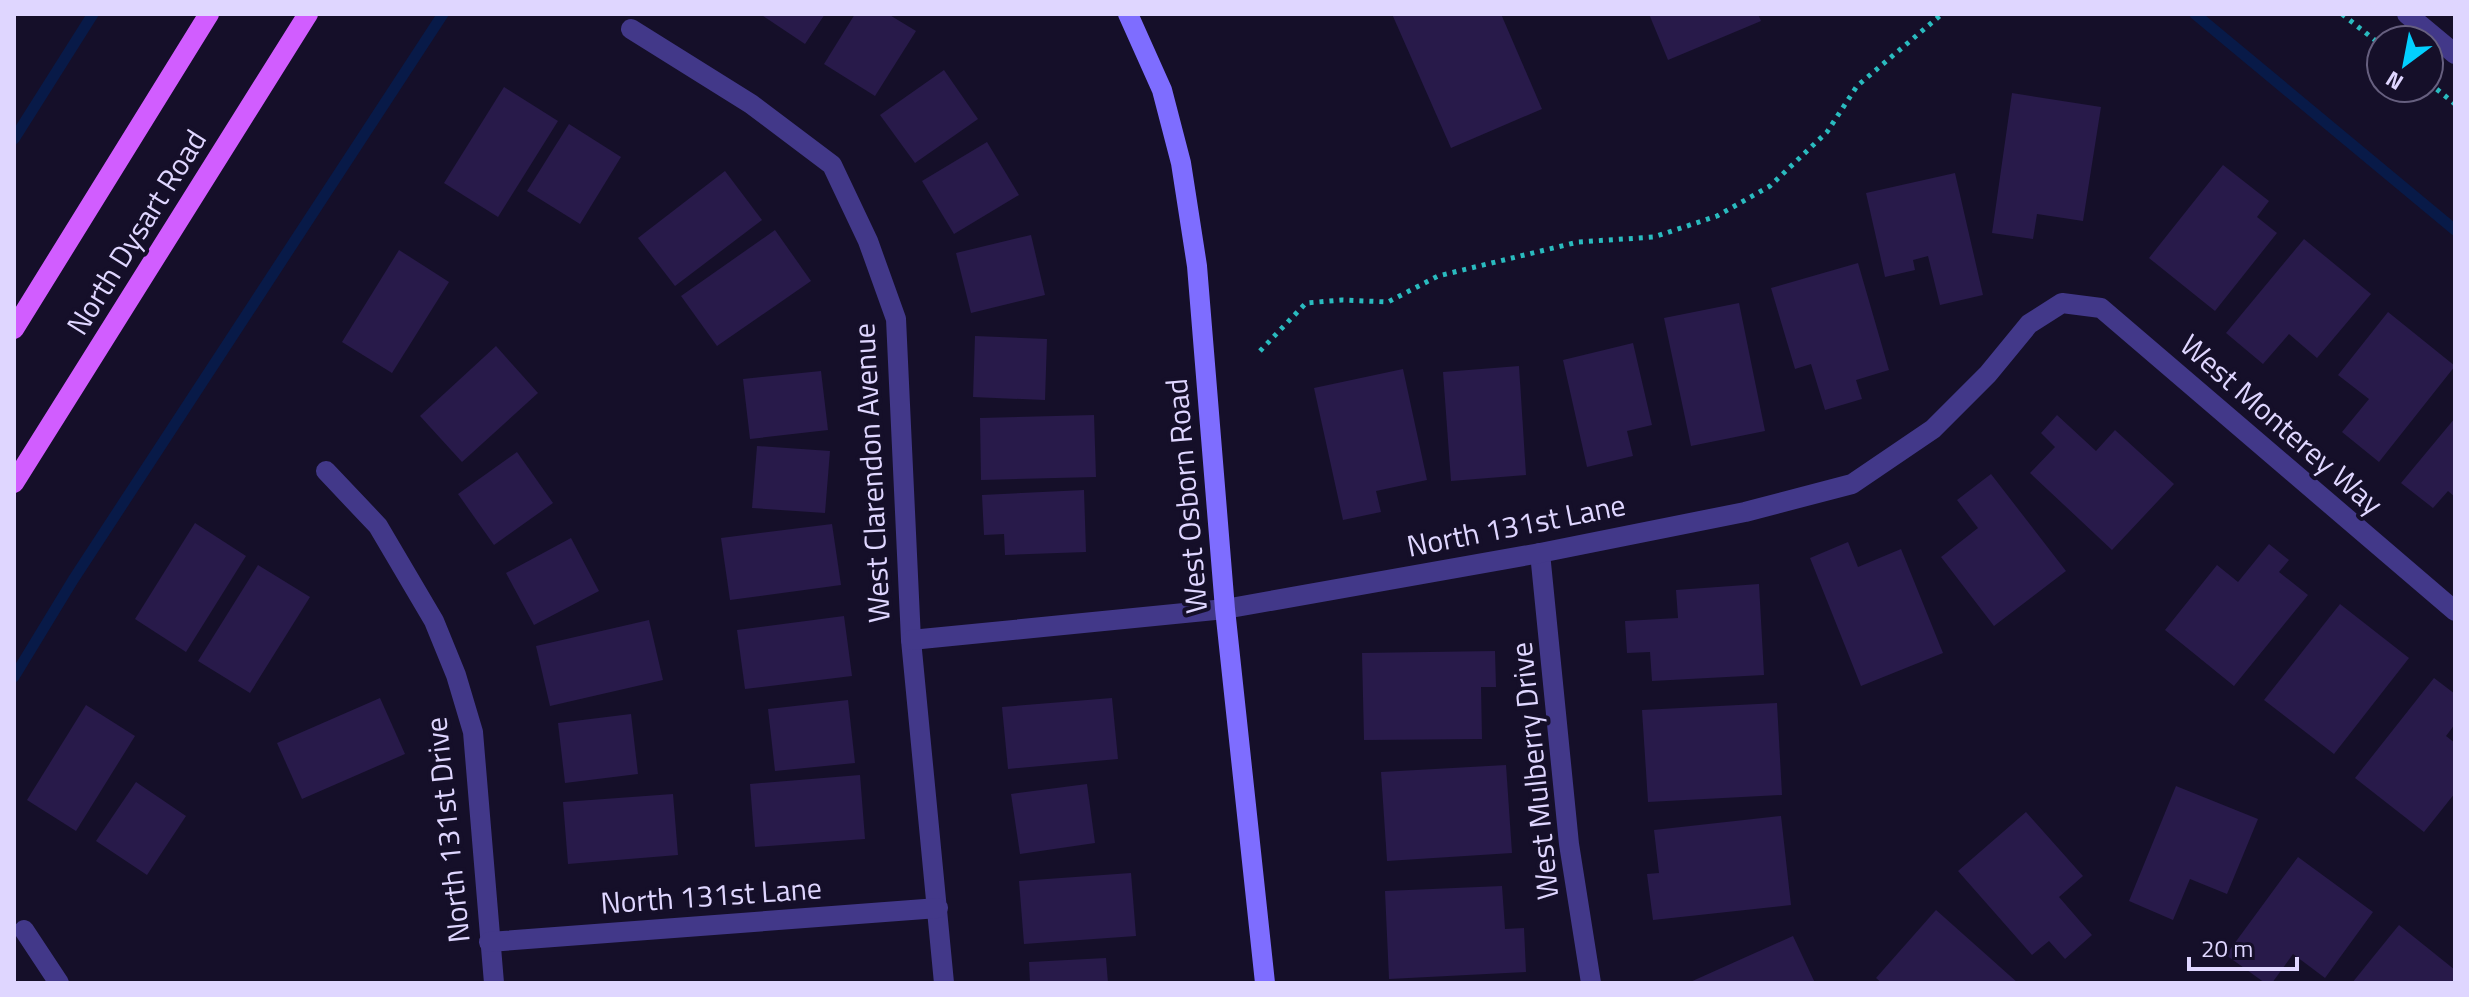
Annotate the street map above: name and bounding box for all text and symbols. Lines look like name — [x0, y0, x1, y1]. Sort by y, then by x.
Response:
north arrow — [2365, 24, 2445, 104]
text: N — [2379, 63, 2410, 99]
street label: North Dysart Road — [54, 120, 218, 344]
street label: West Clarendon Avenue — [840, 322, 902, 624]
street label: West Monterey Way — [2170, 323, 2394, 525]
street label: West Osborn Road — [1153, 377, 1219, 615]
street label: North 131st Lane — [1403, 481, 1629, 569]
street label: West Mulberry Drive — [1498, 640, 1570, 902]
street label: North 131st Drive — [412, 715, 482, 945]
street label: North 131st Lane — [599, 864, 823, 926]
scale bar — [2189, 921, 2297, 971]
text: 20 m — [2201, 930, 2253, 966]

